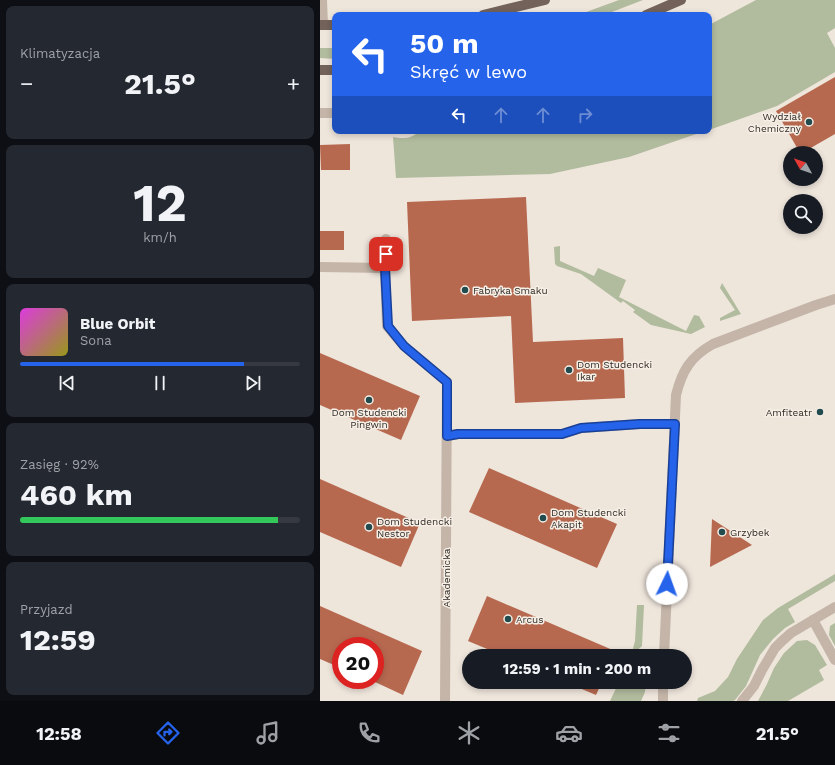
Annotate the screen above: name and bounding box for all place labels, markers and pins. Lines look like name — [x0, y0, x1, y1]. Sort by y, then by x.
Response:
place label: Wydział Chemiczny — [748, 111, 802, 134]
marker: Wydział Chemiczny — [804, 117, 814, 127]
pin — [369, 237, 403, 271]
marker: Fabryka Smaku — [460, 285, 470, 295]
place label: Fabryka Smaku — [473, 285, 548, 296]
place label: Dom Studencki Ikar — [577, 359, 652, 382]
marker: Dom Studencki Ikar — [564, 365, 574, 375]
marker: Dom Studencki Pingwin — [364, 395, 374, 405]
place label: Dom Studencki Pingwin — [331, 407, 407, 430]
place label: Amfiteatr — [766, 407, 812, 418]
marker: Amfiteatr — [815, 407, 825, 417]
place label: Dom Studencki Akapit — [551, 507, 626, 530]
marker: Dom Studencki Akapit — [538, 513, 548, 523]
place label: Dom Studencki Nestor — [377, 516, 452, 539]
marker: Dom Studencki Nestor — [364, 522, 374, 532]
marker: Grzybek — [717, 527, 727, 537]
place label: Grzybek — [730, 527, 770, 538]
marker: Arcus — [503, 614, 513, 624]
place label: Arcus — [516, 614, 544, 625]

